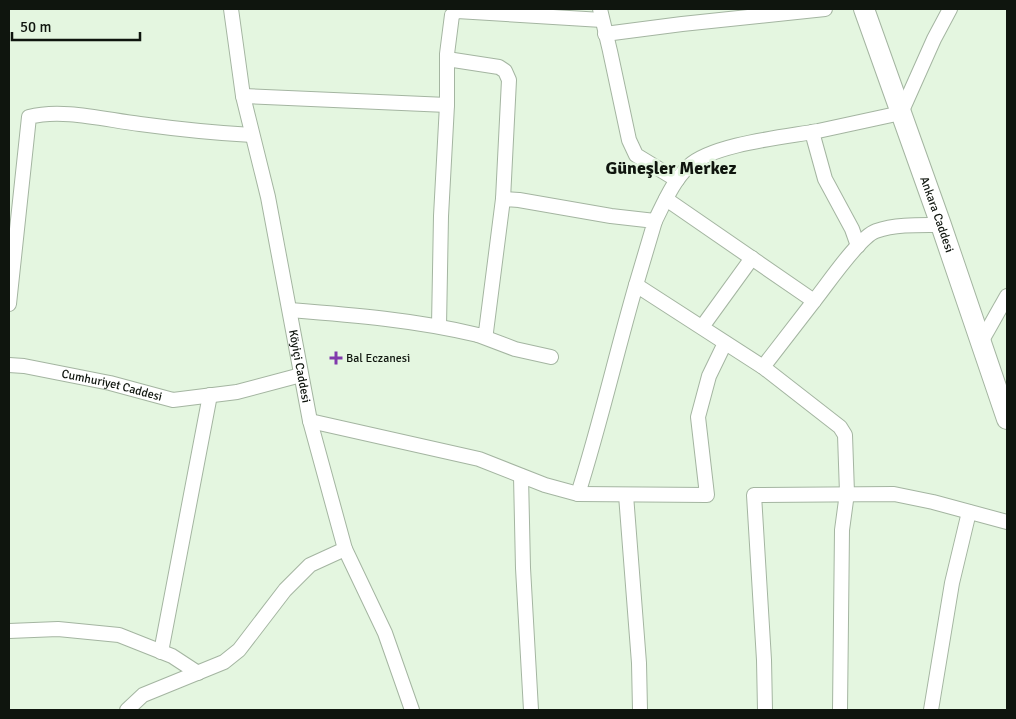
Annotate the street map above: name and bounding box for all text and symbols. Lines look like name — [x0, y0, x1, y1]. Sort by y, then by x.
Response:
scale bar — [12, 10, 140, 42]
text: 50 m — [20, 18, 51, 36]
district label: Güneşler Merkez — [605, 157, 737, 179]
street label: Ankara Caddesi — [916, 174, 957, 255]
street label: Köyiçi Caddesi — [285, 328, 313, 404]
place label: Bal Eczanesi — [346, 351, 410, 366]
marker: Bal Eczanesi — [330, 352, 342, 364]
street label: Cumhuriyet Caddesi — [60, 367, 164, 405]

